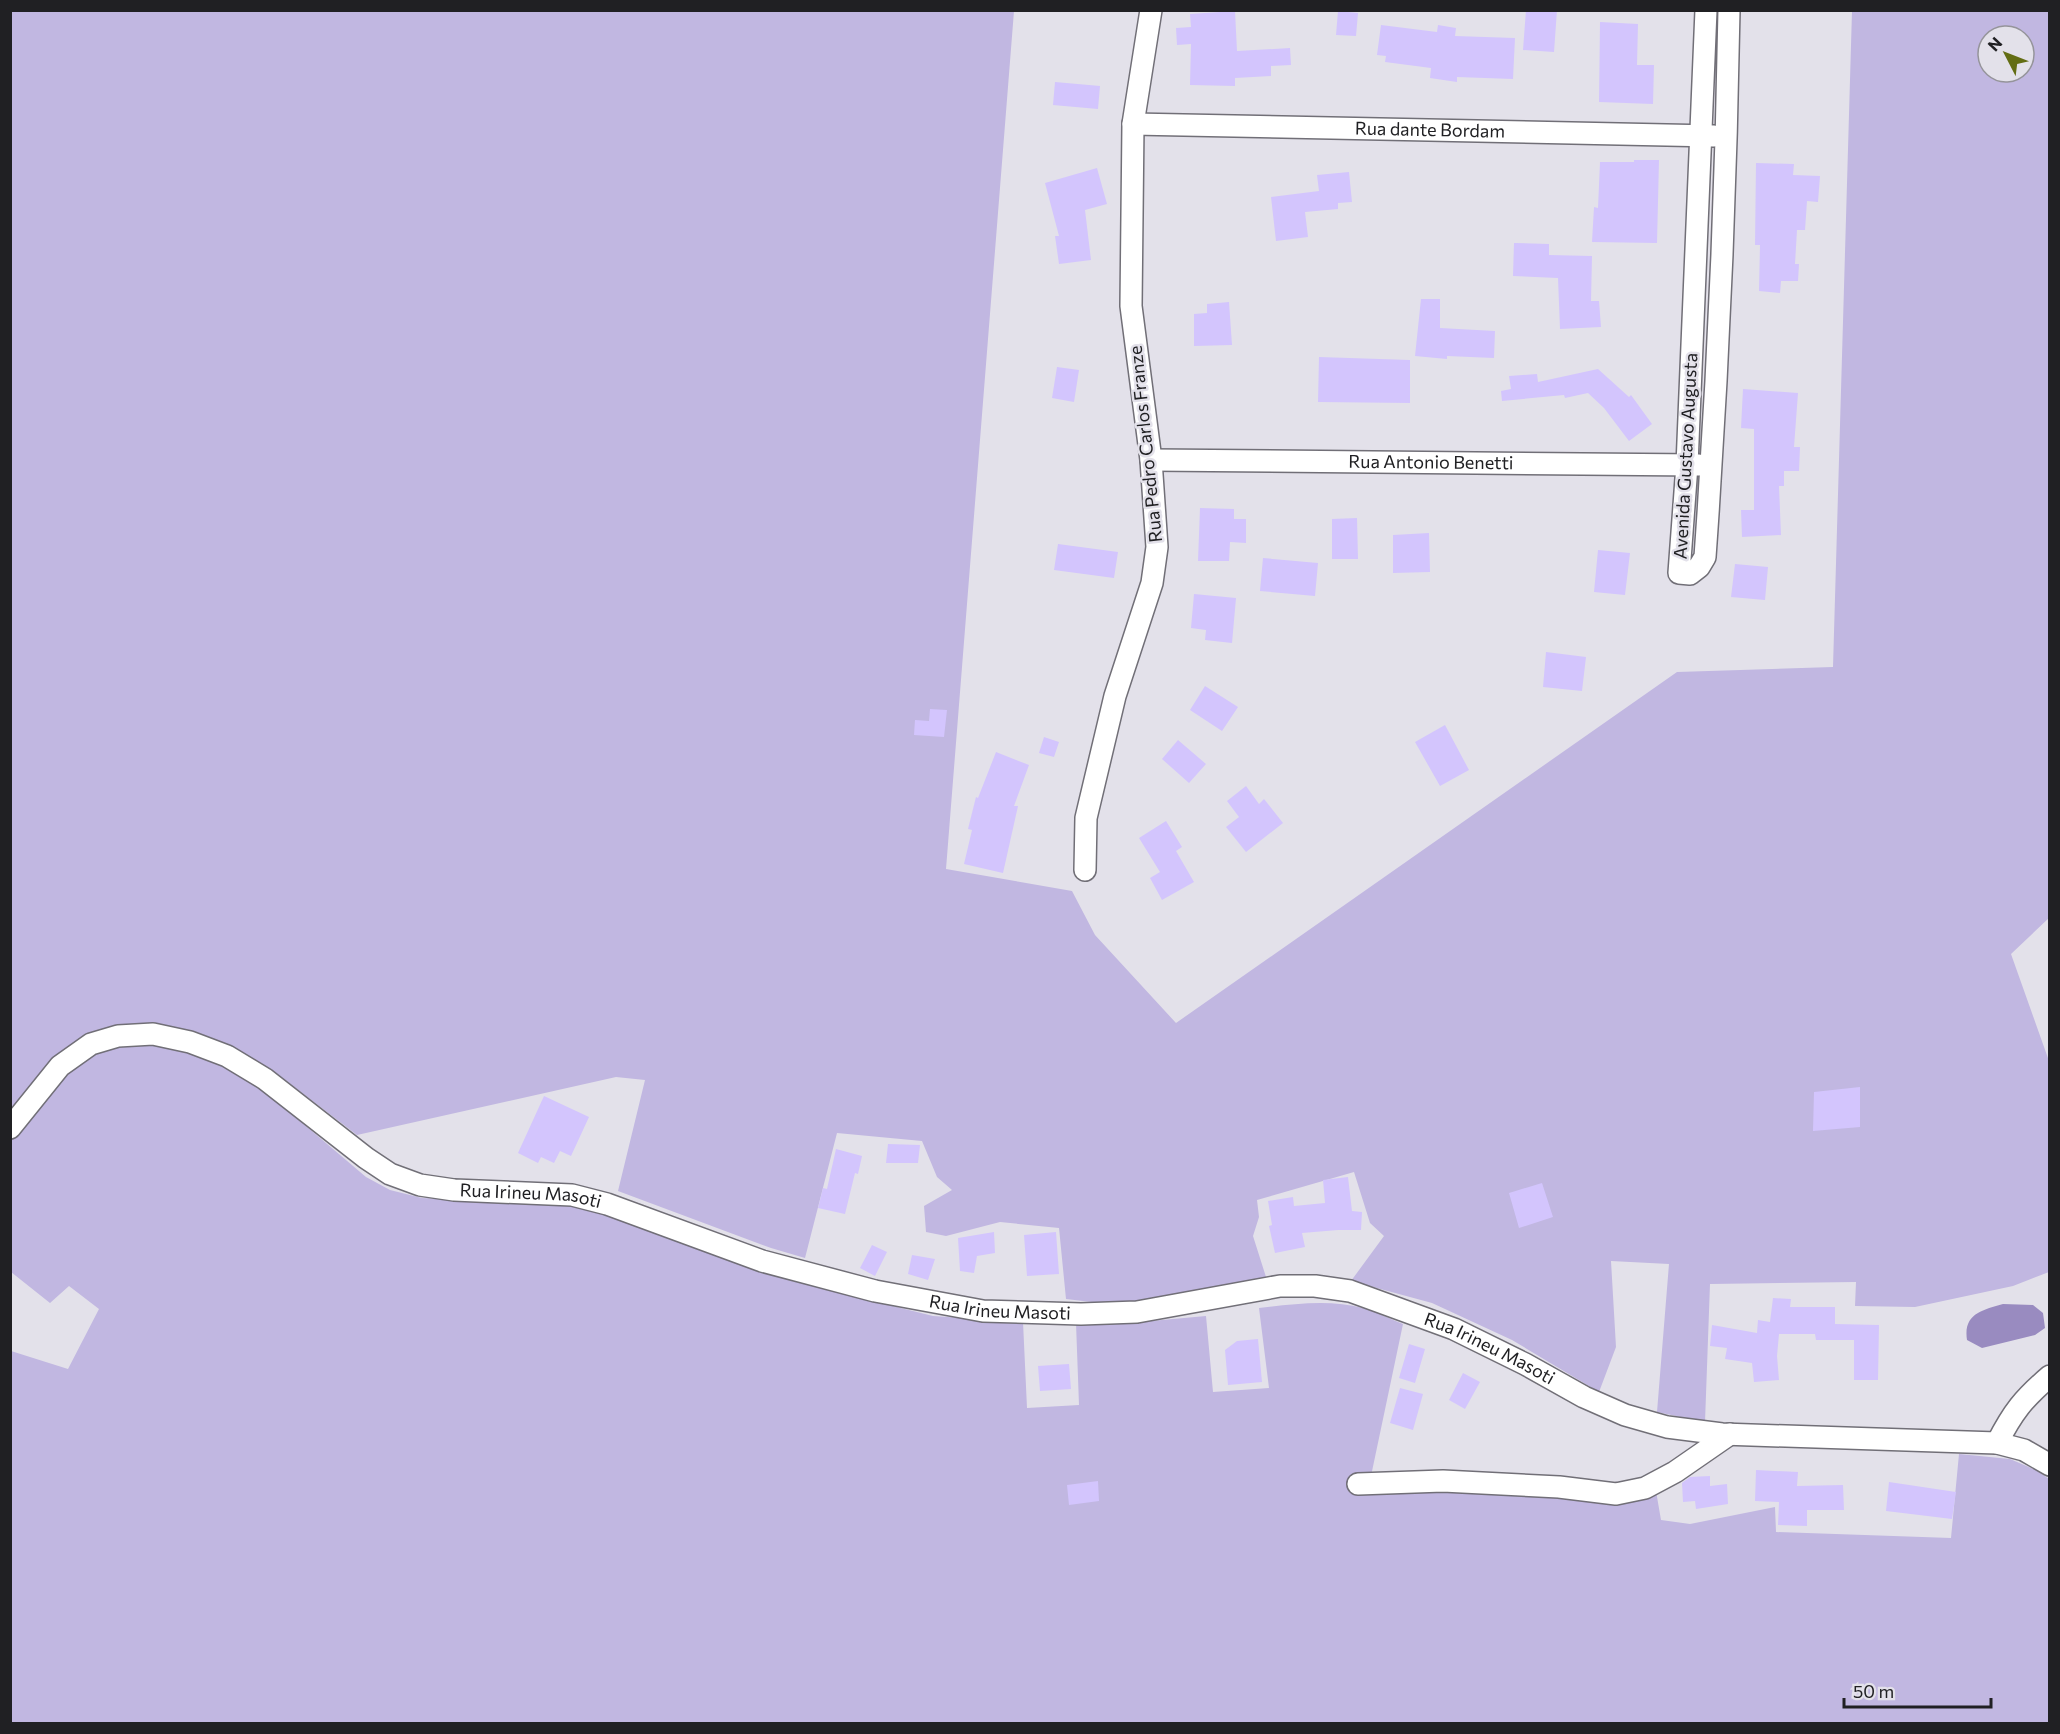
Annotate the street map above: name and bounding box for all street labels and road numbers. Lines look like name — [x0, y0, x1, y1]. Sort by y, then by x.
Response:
street label: Rua dante Bordam — [1355, 117, 1505, 142]
street label: Rua Pedro Carlos Franze — [1124, 345, 1166, 544]
street label: Avenida Gustavo Augusta — [1669, 352, 1701, 560]
street label: Rua Antonio Benetti — [1348, 450, 1514, 473]
street label: Rua Irineu Masoti — [459, 1178, 604, 1212]
street label: Rua Irineu Masoti — [928, 1289, 1071, 1324]
street label: Rua Irineu Masoti — [1421, 1307, 1559, 1389]

